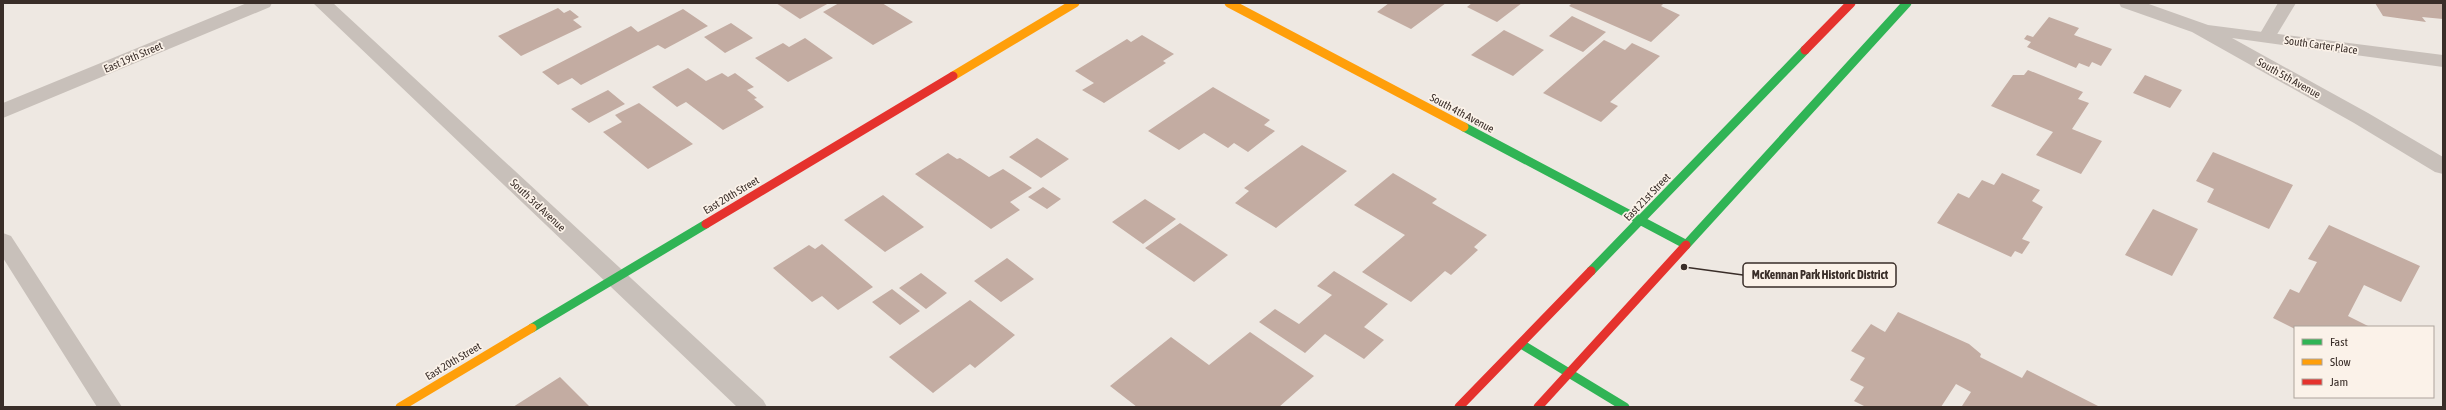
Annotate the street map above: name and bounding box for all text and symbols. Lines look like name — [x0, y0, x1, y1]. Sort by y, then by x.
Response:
street label: South Carter Place — [2284, 34, 2358, 56]
street label: East 19th Street — [102, 39, 164, 75]
street label: South 5th Avenue — [2255, 56, 2323, 100]
street label: South 4th Avenue — [1428, 91, 1496, 135]
street label: East 21st Street — [1621, 171, 1673, 223]
street label: East 20th Street — [701, 174, 761, 216]
street label: South 3rd Avenue — [508, 177, 568, 233]
callout: McKennan Park Historic District — [1743, 263, 1896, 287]
text: McKennan Park Historic District — [1752, 268, 1889, 282]
legend — [2294, 326, 2434, 398]
text: Fast — [2330, 335, 2348, 349]
street label: East 20th Street — [423, 340, 483, 382]
text: Slow — [2330, 355, 2351, 369]
text: Jam — [2330, 375, 2348, 389]

